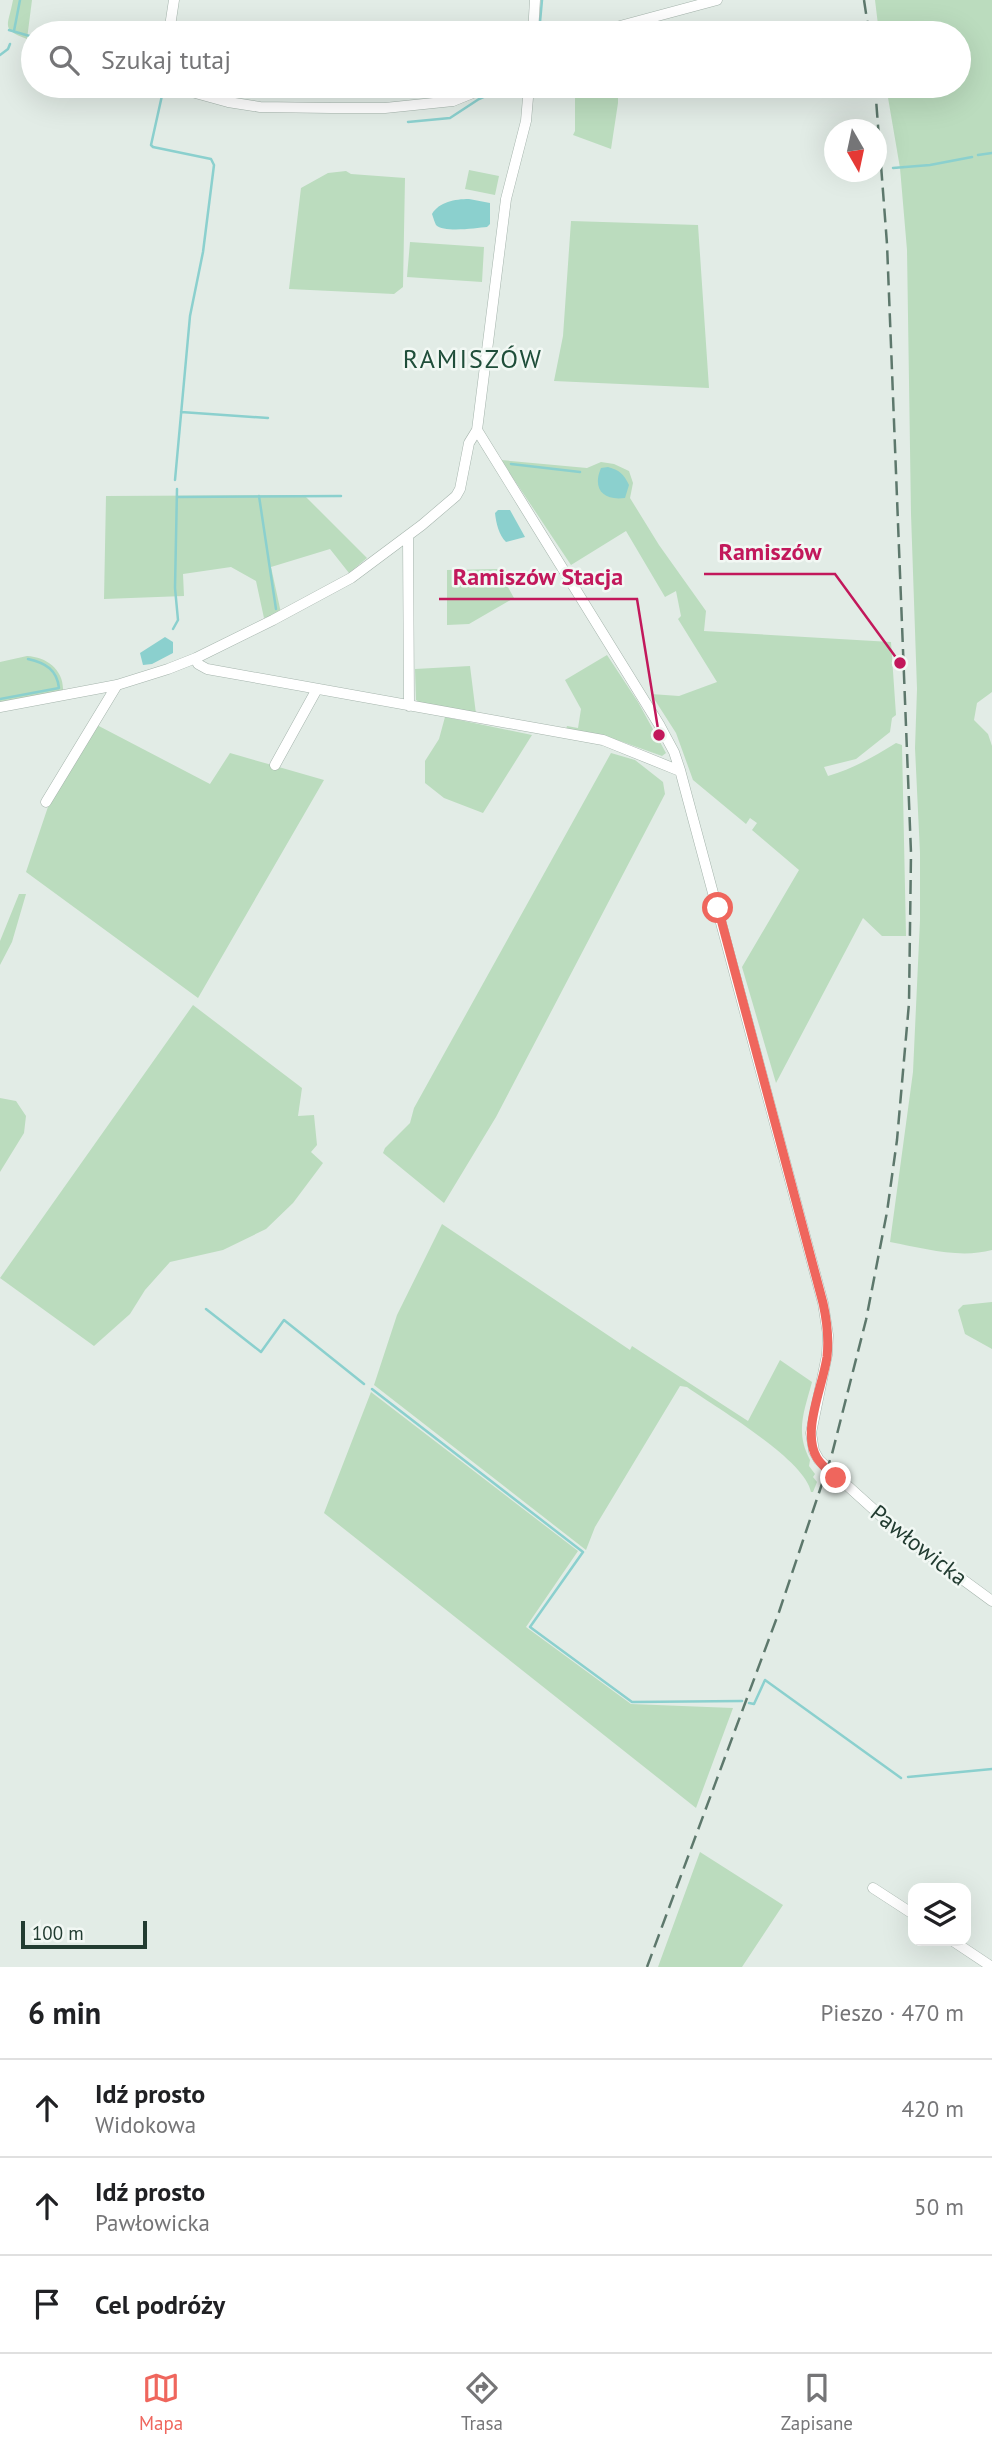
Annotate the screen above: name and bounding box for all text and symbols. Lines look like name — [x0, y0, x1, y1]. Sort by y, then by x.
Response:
search box — [21, 21, 971, 98]
icon: search — [45, 41, 83, 79]
text: Szukaj tutaj — [101, 43, 231, 76]
north arrow — [824, 119, 887, 182]
district label: RAMISZÓW — [403, 342, 543, 375]
callout: Ramiszów — [704, 529, 835, 574]
text: Ramiszów — [718, 536, 822, 567]
callout: Ramiszów Stacja — [439, 554, 637, 599]
text: Ramiszów Stacja — [453, 561, 623, 592]
route start — [702, 892, 733, 923]
route end — [820, 1462, 851, 1493]
street label: Pawłowicka — [865, 1498, 974, 1591]
map controls — [908, 1883, 971, 1946]
button: layers — [908, 1883, 971, 1946]
scale bar — [21, 1918, 147, 1950]
text: 100 m — [32, 1921, 84, 1945]
text: 6 min — [28, 1993, 101, 2032]
text: Pieszo · 470 m — [821, 1998, 964, 2027]
text: Idź prosto — [95, 2077, 205, 2110]
icon: ahead — [28, 2089, 66, 2127]
text: 420 m — [902, 2094, 964, 2123]
text: Widokowa — [95, 2110, 196, 2139]
text: Idź prosto — [95, 2175, 205, 2208]
icon: ahead — [28, 2187, 66, 2225]
text: 50 m — [914, 2192, 964, 2221]
text: Pawłowicka — [95, 2208, 210, 2237]
icon: arrive — [28, 2285, 66, 2323]
text: Cel podróży — [95, 2288, 225, 2321]
tab: Mapa — [139, 2369, 183, 2435]
tab: Trasa — [461, 2369, 503, 2435]
tab: Zapisane — [781, 2369, 853, 2435]

